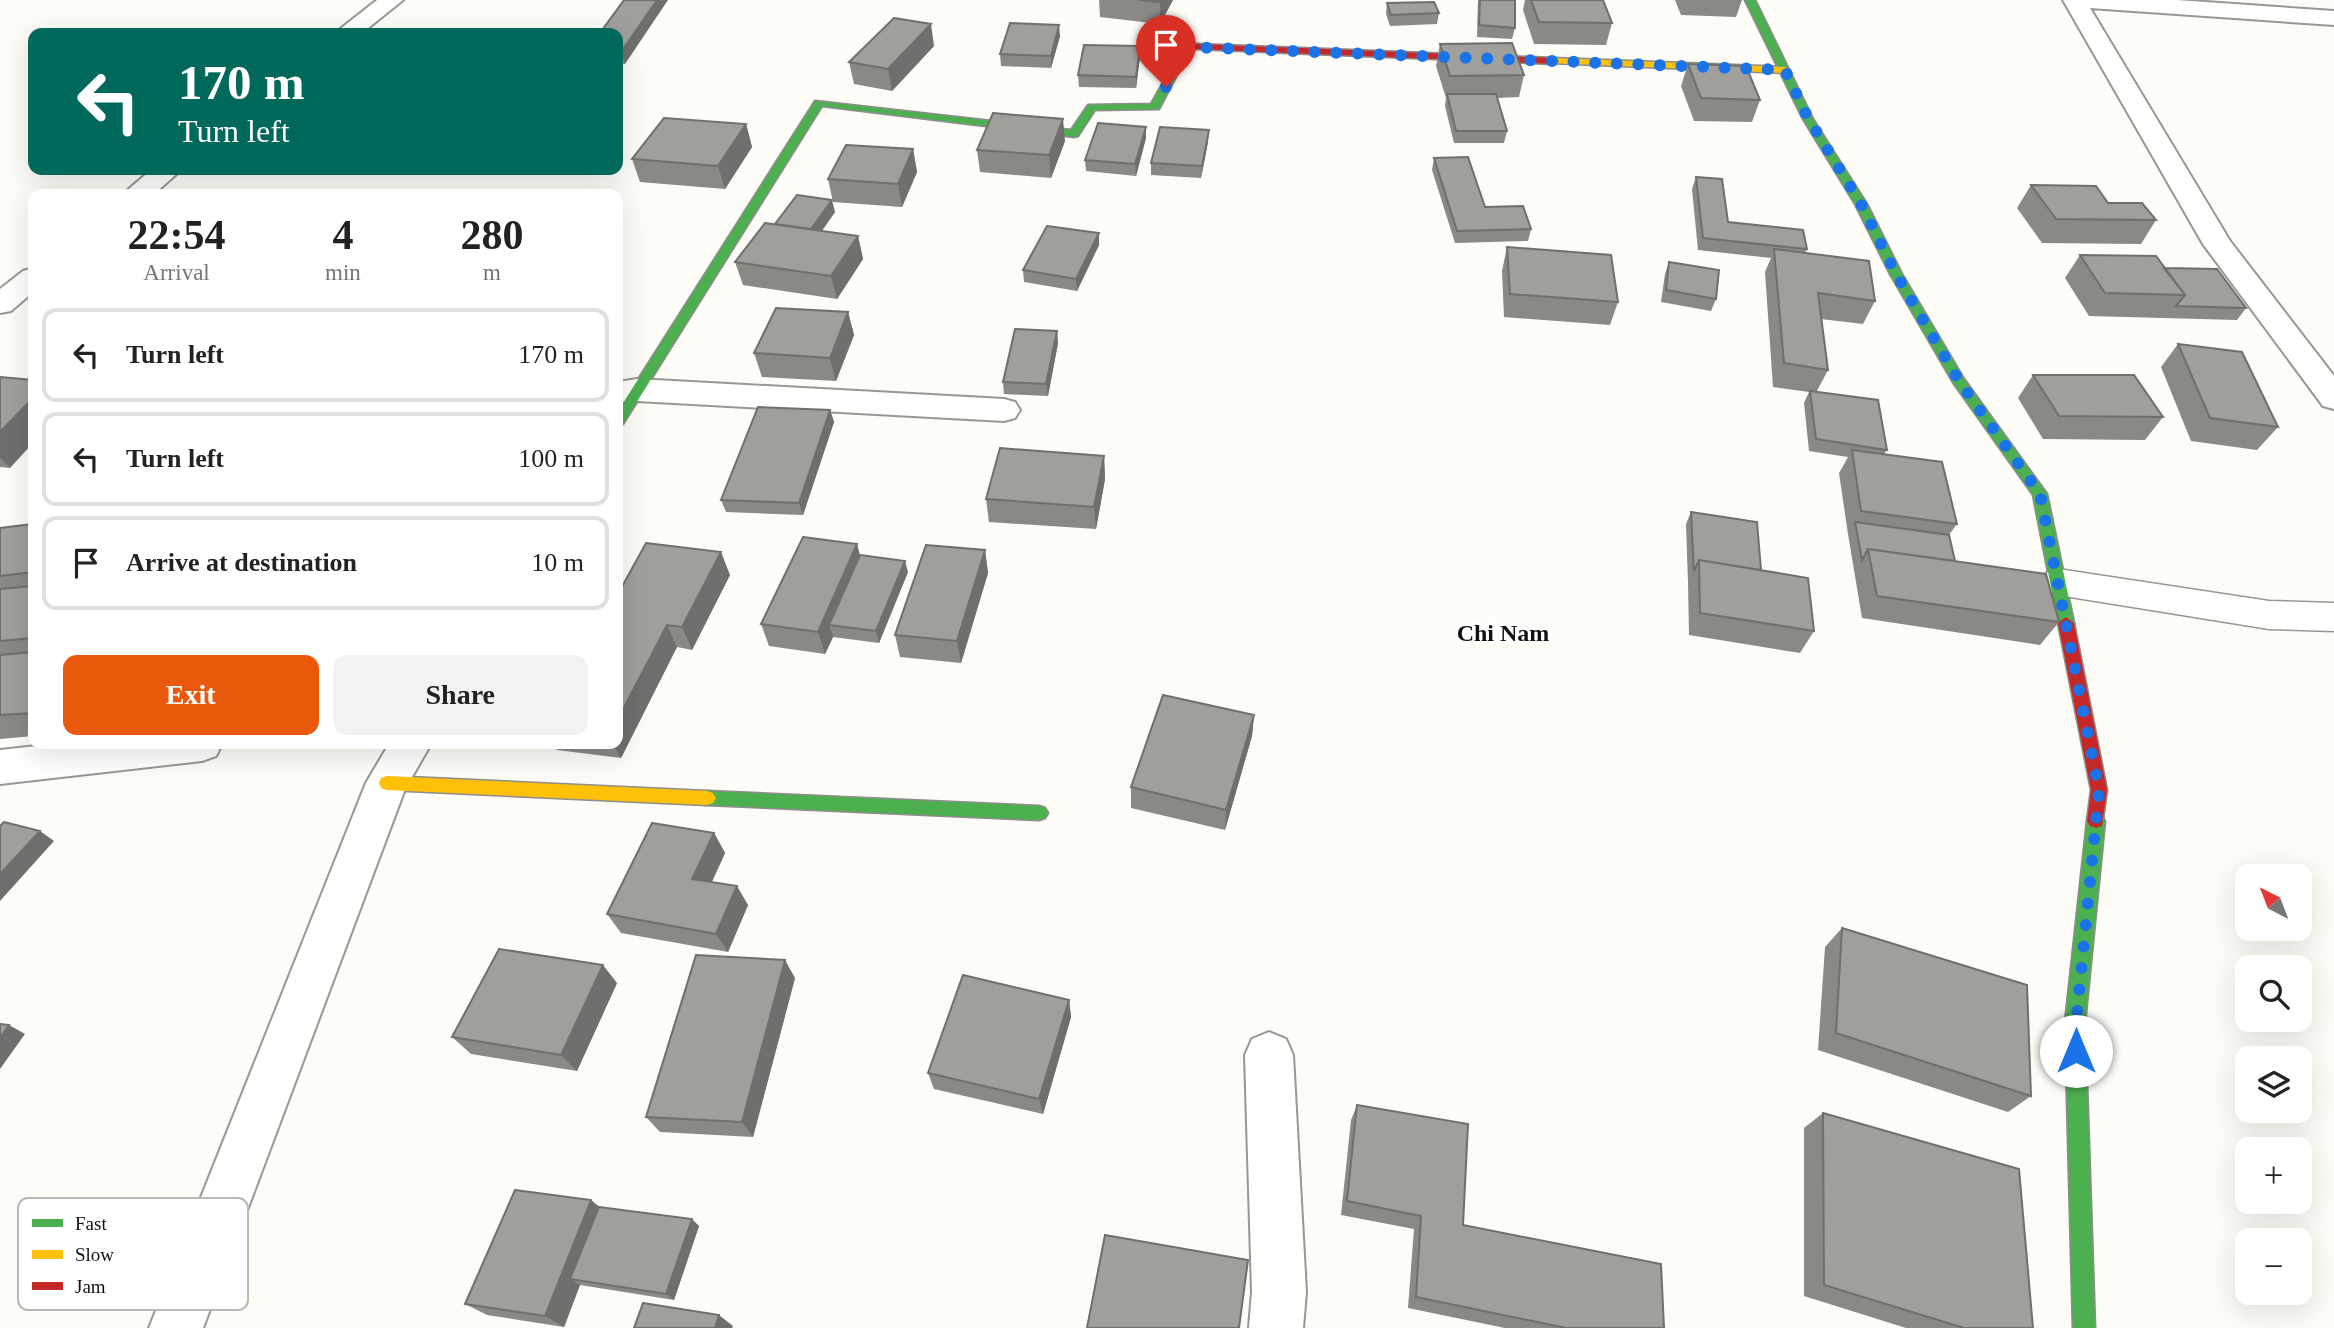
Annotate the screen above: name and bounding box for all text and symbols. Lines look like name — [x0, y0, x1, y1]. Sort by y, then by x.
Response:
pin — [1136, 15, 1196, 87]
icon: arrive — [1147, 26, 1185, 64]
text: 170 m — [178, 55, 305, 110]
icon: left — [63, 56, 154, 147]
text: Turn left — [178, 113, 290, 149]
text: 22:54 — [128, 212, 226, 258]
text: 4 — [332, 212, 353, 258]
text: 280 — [460, 212, 523, 258]
text: Arrival — [143, 260, 210, 285]
text: min — [325, 260, 361, 285]
text: m — [483, 260, 501, 285]
icon: left — [67, 336, 105, 374]
text: Turn left — [126, 340, 224, 369]
text: 170 m — [518, 340, 584, 369]
icon: left — [67, 440, 105, 478]
text: Turn left — [126, 444, 224, 473]
text: 100 m — [518, 444, 584, 473]
icon: arrive — [67, 544, 105, 582]
text: Arrive at destination — [126, 548, 357, 577]
text: 10 m — [531, 548, 584, 577]
district label: Chi Nam — [1457, 620, 1549, 646]
button: Exit — [63, 655, 319, 735]
button: Share — [333, 655, 588, 735]
north arrow — [2235, 864, 2312, 942]
map controls — [2235, 864, 2312, 1305]
button: search — [2235, 955, 2312, 1032]
position arrow — [2039, 1014, 2113, 1088]
button: layers — [2235, 1046, 2312, 1123]
button: + — [2235, 1137, 2312, 1214]
legend — [18, 1198, 248, 1310]
text: Fast — [75, 1213, 107, 1234]
button: − — [2235, 1228, 2312, 1305]
text: Slow — [75, 1244, 114, 1265]
text: Jam — [75, 1276, 106, 1297]

